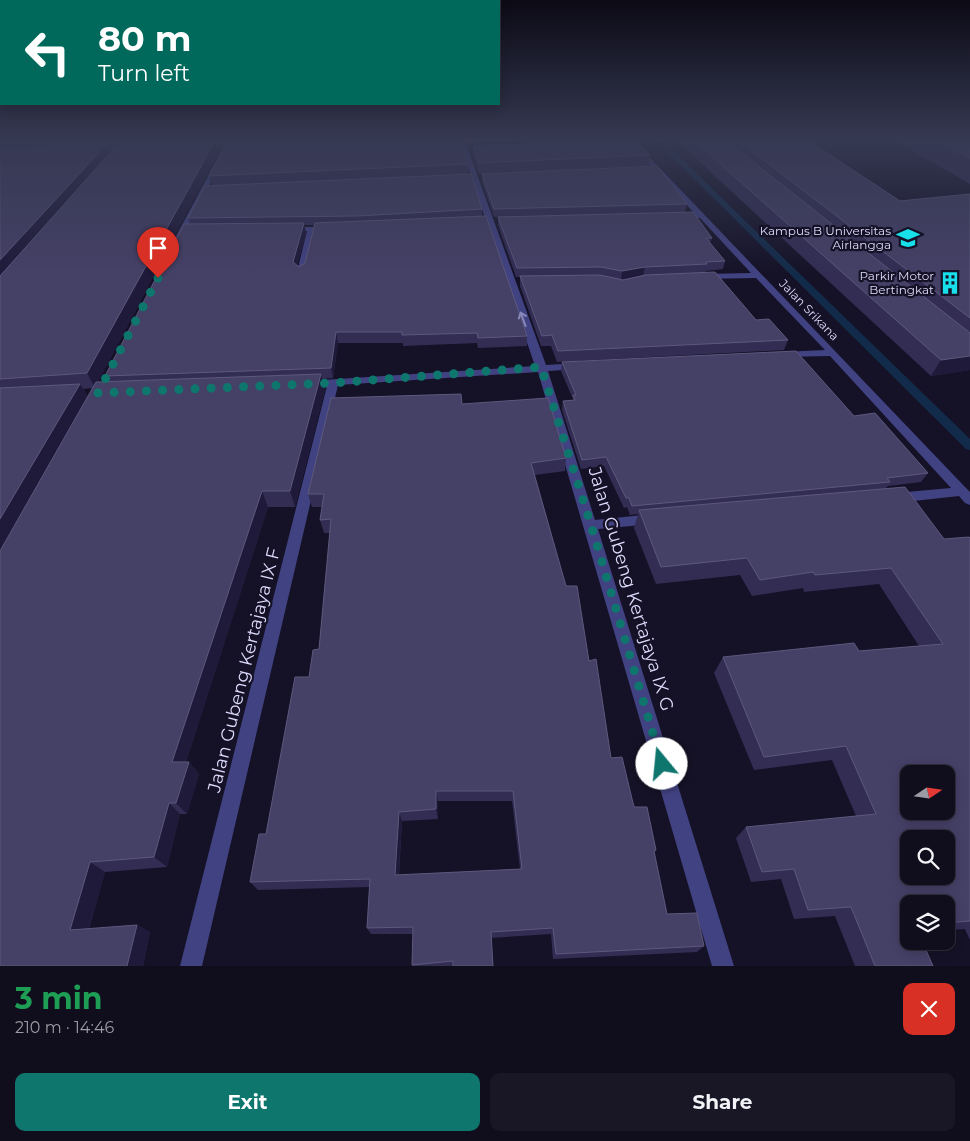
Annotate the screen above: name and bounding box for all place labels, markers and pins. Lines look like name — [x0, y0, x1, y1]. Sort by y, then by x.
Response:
place label: Kampus B Universitas Airlangga — [760, 223, 891, 252]
school or university icon: Kampus B Universitas Airlangga — [895, 225, 921, 251]
pin — [137, 227, 179, 278]
place label: Parkir Motor Bertingkat — [859, 268, 934, 297]
building icon: Parkir Motor Bertingkat — [937, 270, 963, 296]

